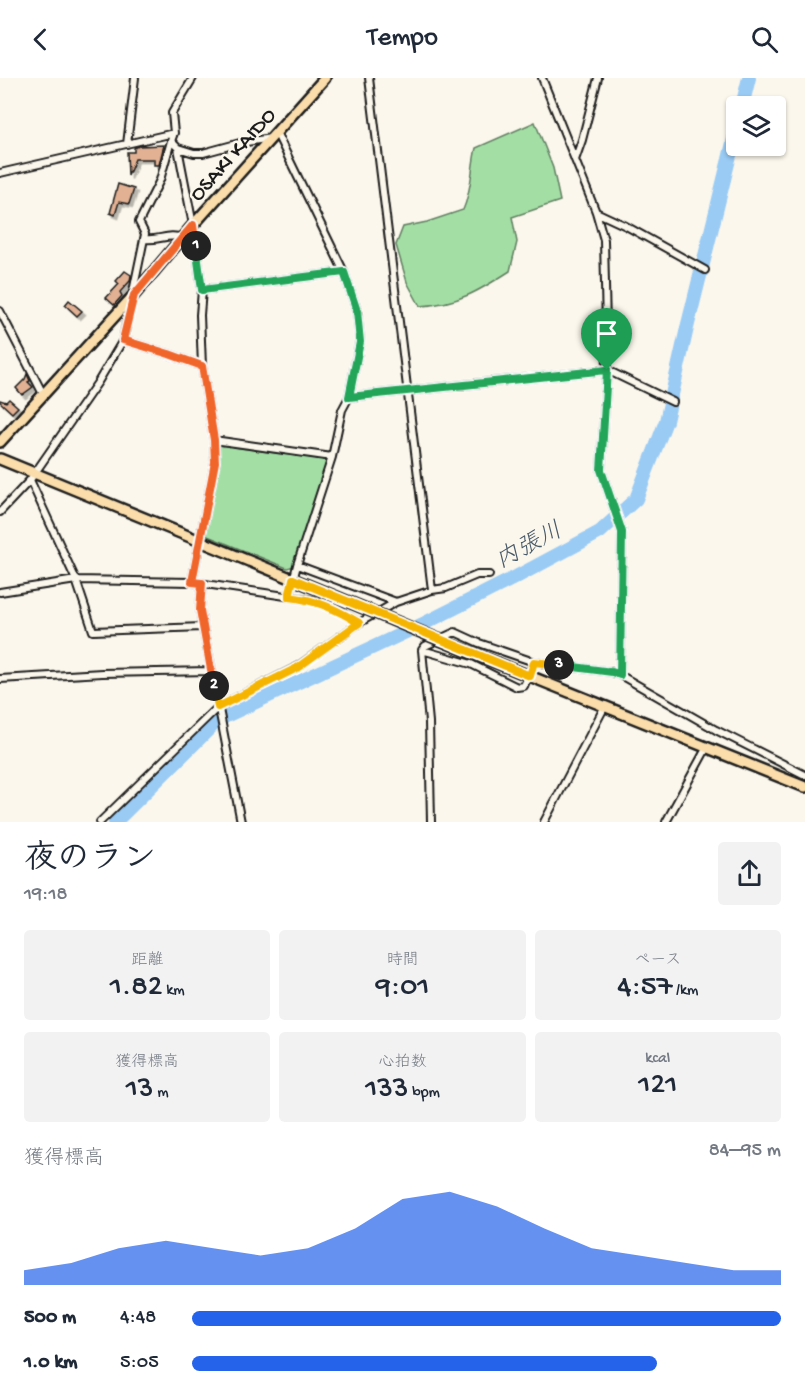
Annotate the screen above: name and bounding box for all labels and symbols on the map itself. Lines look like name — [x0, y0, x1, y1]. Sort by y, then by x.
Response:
street label: OSAKI KAIDO — [185, 103, 283, 208]
pin: 1 — [181, 231, 211, 261]
pin — [581, 308, 632, 370]
water label: 内張川 — [491, 517, 568, 577]
pin: 3 — [544, 650, 574, 680]
pin: 2 — [199, 671, 229, 701]

